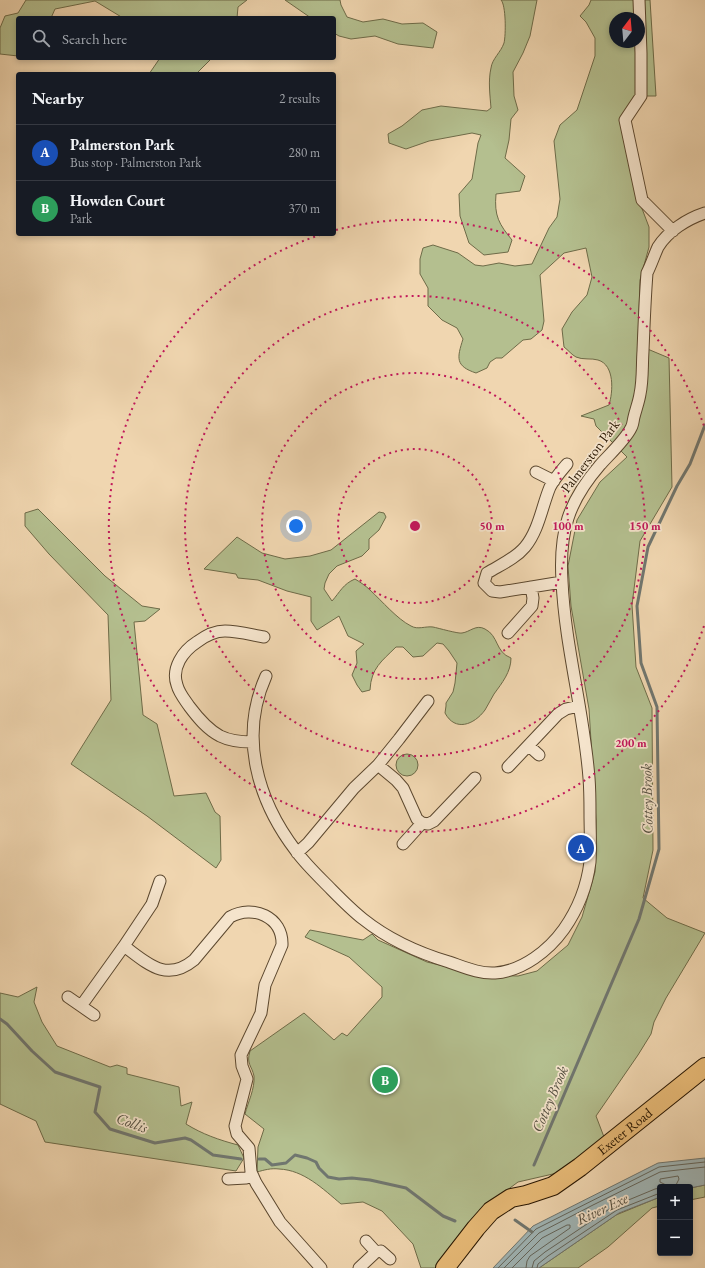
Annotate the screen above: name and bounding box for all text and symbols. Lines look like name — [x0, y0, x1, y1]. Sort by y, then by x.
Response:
north arrow — [609, 12, 645, 48]
search box — [16, 16, 336, 60]
icon: search — [30, 27, 52, 49]
text: Search here — [62, 29, 127, 48]
text: Nearby — [32, 87, 84, 109]
text: 2 results — [279, 90, 320, 107]
text: Palmerston Park — [70, 135, 174, 154]
text: A — [40, 144, 50, 161]
text: 280 m — [289, 144, 320, 161]
text: Bus stop · Palmerston Park — [70, 154, 201, 171]
text: Howden Court — [70, 191, 165, 210]
text: B — [41, 200, 49, 217]
text: 370 m — [289, 200, 320, 217]
text: Park — [70, 210, 92, 227]
street label: Palmerston Park — [557, 416, 624, 496]
your location — [286, 516, 306, 536]
text: 50 m — [479, 518, 505, 534]
text: 100 m — [552, 518, 584, 534]
text: 150 m — [629, 518, 661, 534]
centre of rings — [408, 519, 422, 533]
text: 200 m — [615, 735, 647, 751]
water label: Cottey Brook — [636, 764, 657, 834]
pin: A — [568, 833, 594, 863]
water label: Cottey Brook — [527, 1063, 572, 1135]
pin: B — [372, 1065, 398, 1095]
street label: Exeter Road — [593, 1103, 657, 1159]
water label: Collis — [114, 1108, 151, 1137]
map controls — [657, 1184, 693, 1256]
button: + — [657, 1184, 693, 1220]
water label: River Exe — [573, 1188, 632, 1229]
button: − — [657, 1220, 693, 1256]

